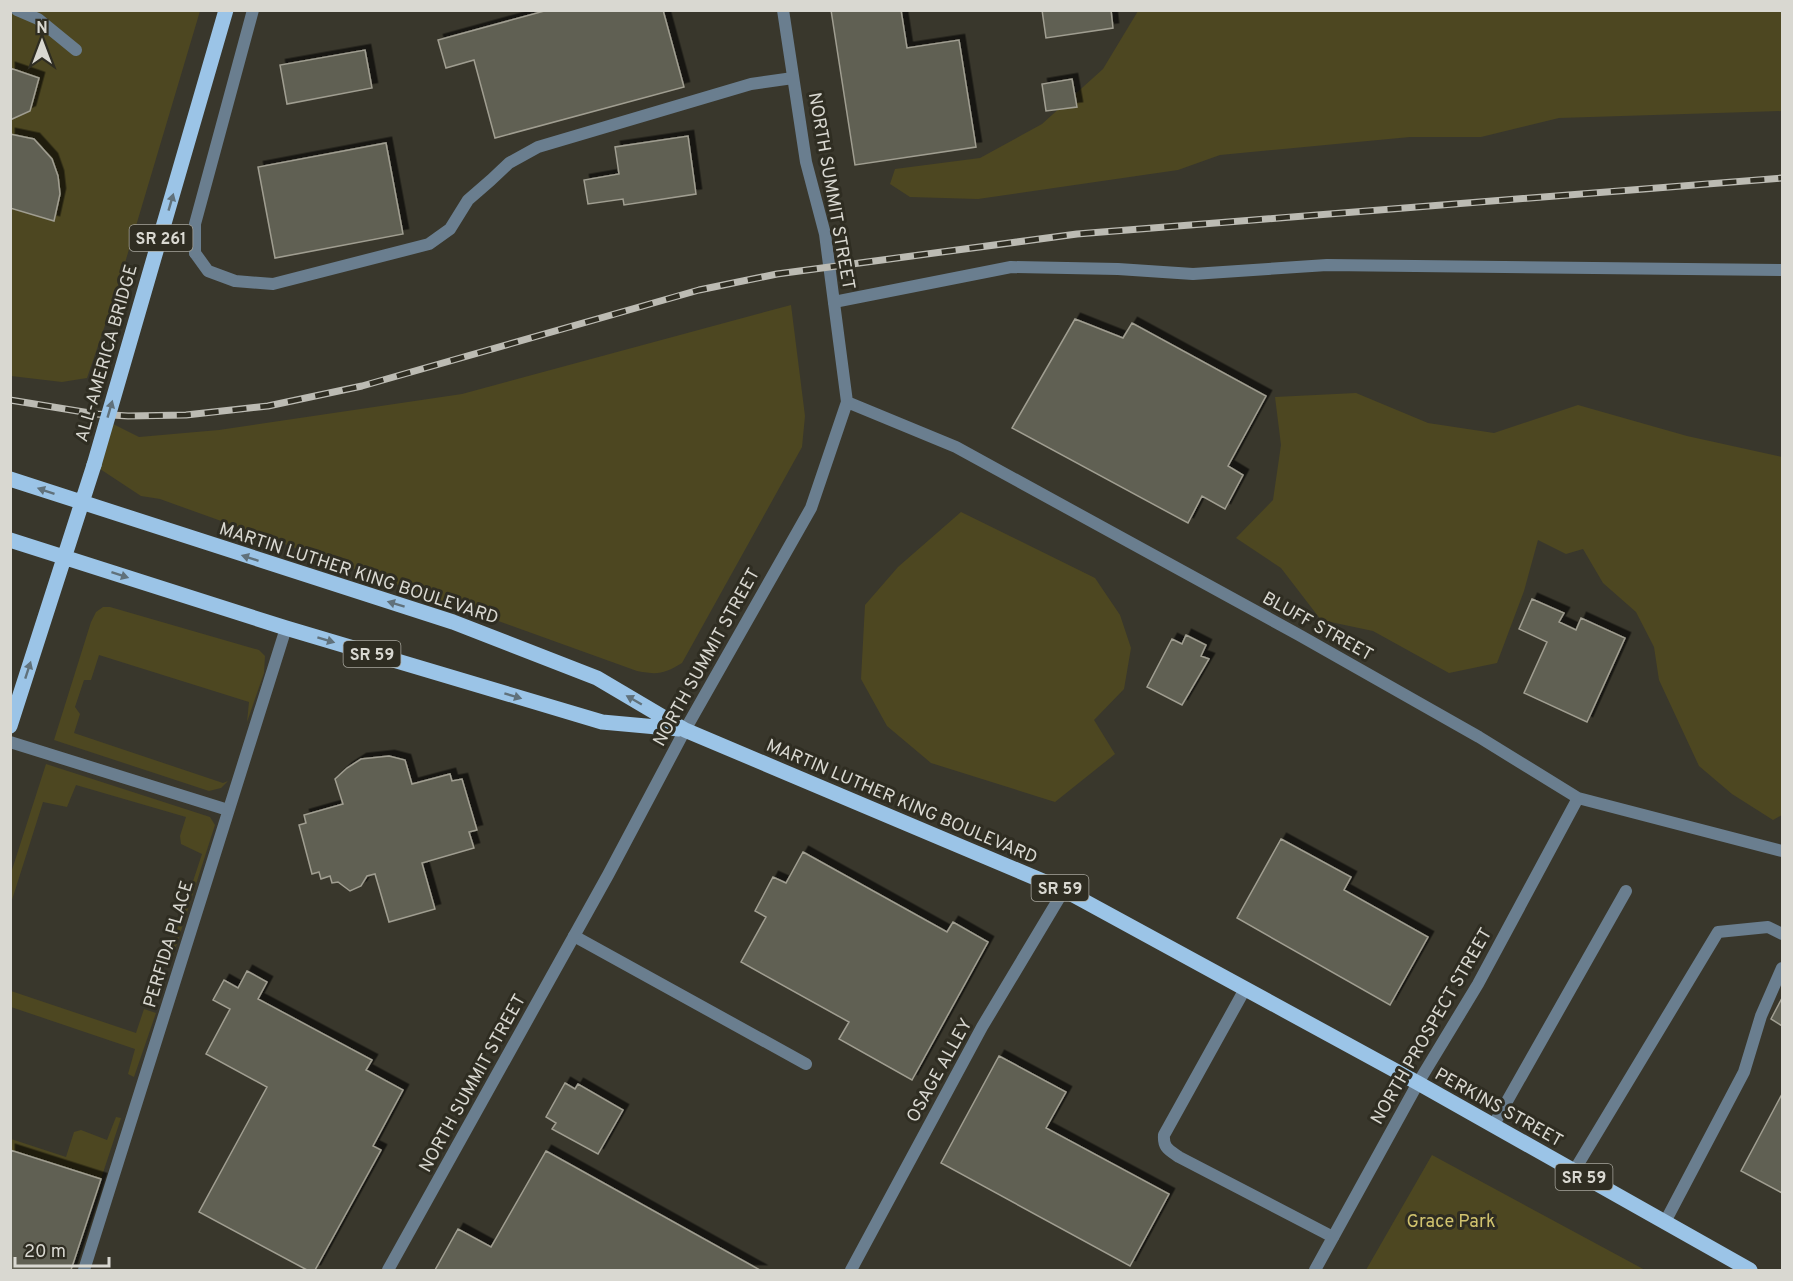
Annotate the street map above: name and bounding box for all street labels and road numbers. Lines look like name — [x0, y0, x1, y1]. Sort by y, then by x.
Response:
street label: NORTH SUMMIT STREET — [802, 91, 859, 292]
road number: SR 261 — [130, 225, 192, 251]
street label: ALL-AMERICA BRIDGE — [71, 262, 144, 445]
street label: MARTIN LUTHER KING BOULEVARD — [216, 518, 501, 631]
street label: NORTH SUMMIT STREET — [649, 565, 766, 751]
street label: BLUFF STREET — [1258, 587, 1377, 667]
road number: SR 59 — [344, 641, 400, 667]
street label: MARTIN LUTHER KING BOULEVARD — [762, 735, 1041, 870]
road number: SR 59 — [1032, 875, 1088, 901]
street label: PERFIDA PLACE — [139, 878, 200, 1011]
street label: NORTH PROSPECT STREET — [1366, 924, 1498, 1129]
street label: NORTH SUMMIT STREET — [415, 991, 532, 1177]
street label: OSAGE ALLEY — [902, 1015, 978, 1127]
street label: PERKINS STREET — [1430, 1063, 1567, 1153]
road number: SR 59 — [1556, 1164, 1612, 1190]

